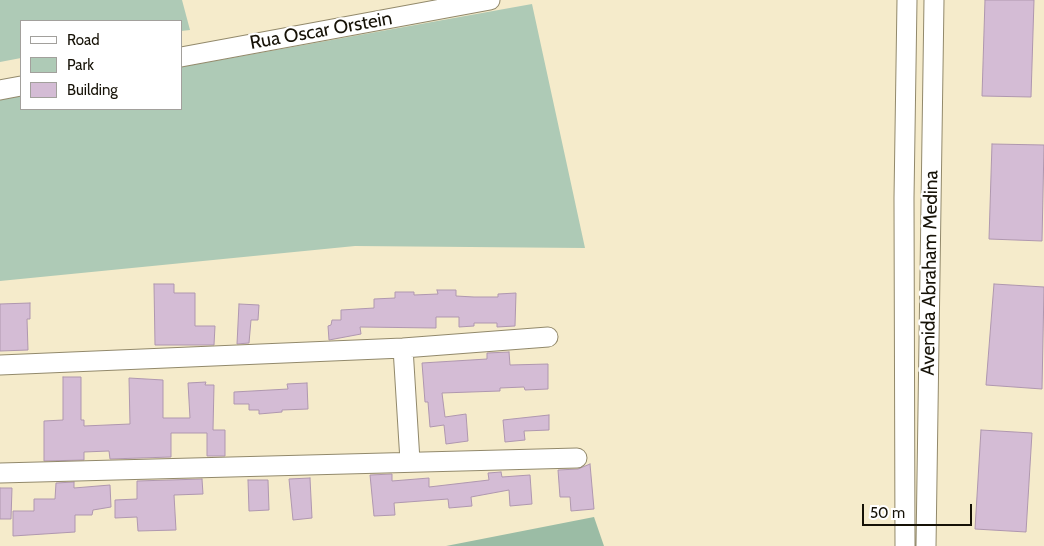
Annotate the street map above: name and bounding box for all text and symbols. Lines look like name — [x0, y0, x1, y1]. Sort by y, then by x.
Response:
street label: Rua Oscar Orstein — [248, 7, 394, 55]
legend — [20, 20, 182, 110]
text: Road — [67, 31, 100, 49]
text: Park — [67, 56, 94, 74]
text: Building — [67, 81, 118, 99]
street label: Avenida Abraham Medina — [917, 170, 943, 376]
scale bar — [864, 494, 974, 526]
text: 50 m — [870, 504, 905, 522]

